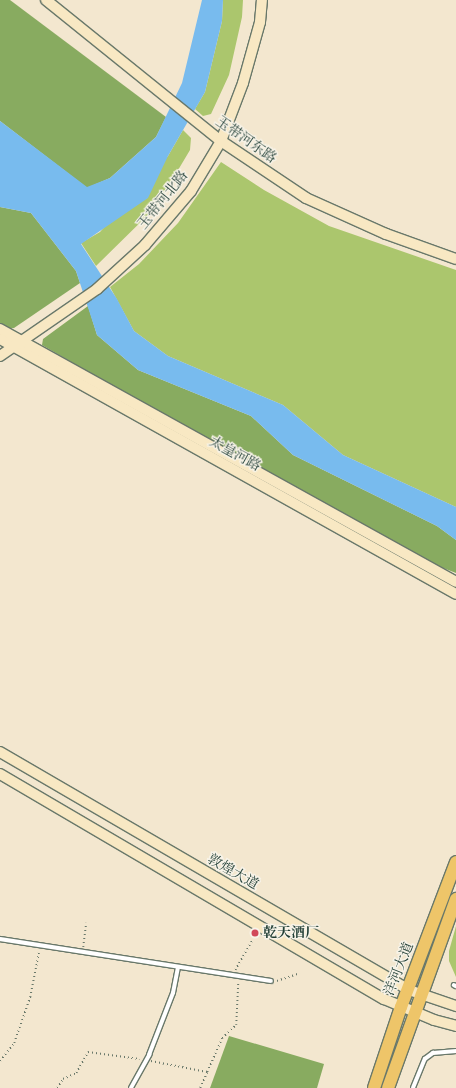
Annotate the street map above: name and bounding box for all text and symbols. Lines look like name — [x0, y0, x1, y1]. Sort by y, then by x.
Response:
street label: 玉带河东路 — [213, 113, 279, 167]
street label: 玉带河北路 — [134, 168, 192, 232]
street label: 太皇河路 — [206, 433, 264, 475]
street label: 敦煌大道 — [205, 851, 261, 893]
place label: 乾天酒厂 — [263, 925, 319, 941]
marker: 乾天酒厂 — [250, 928, 260, 938]
street label: 洋河大道 — [381, 940, 417, 998]

